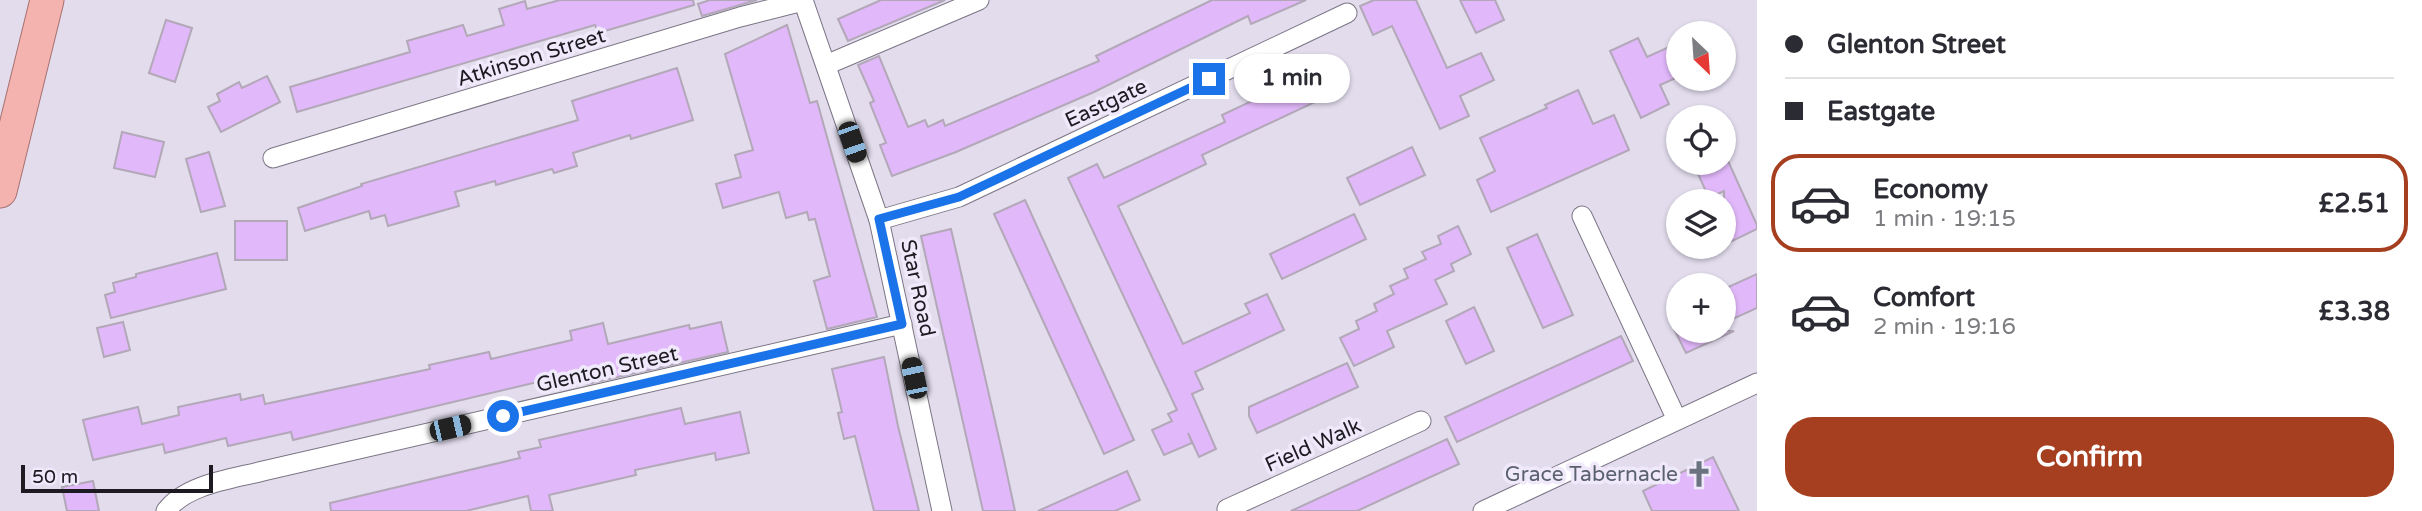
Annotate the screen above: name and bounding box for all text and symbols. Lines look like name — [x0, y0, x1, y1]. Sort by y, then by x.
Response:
north arrow — [1666, 21, 1736, 91]
map controls — [1666, 21, 1736, 343]
street label: Atkinson Street — [454, 23, 608, 92]
text: Glenton Street — [1827, 29, 2006, 60]
callout: 1 min — [1234, 55, 1349, 104]
route end — [1193, 63, 1225, 95]
text: 1 min — [1261, 64, 1323, 92]
street label: Eastgate — [1061, 74, 1151, 133]
text: Eastgate — [1827, 96, 1935, 127]
button: locate — [1666, 105, 1736, 175]
car — [836, 119, 869, 165]
icon: car — [1789, 172, 1852, 235]
text: Economy — [1873, 174, 1988, 205]
text: £2.51 — [2319, 188, 2390, 219]
button: layers — [1666, 189, 1736, 259]
text: 1 min · 19:15 — [1873, 205, 2016, 233]
street label: Star Road — [895, 237, 940, 339]
button: + — [1666, 273, 1736, 343]
icon: car — [1789, 280, 1852, 343]
text: Comfort — [1873, 282, 1975, 313]
text: £3.38 — [2319, 296, 2390, 327]
text: 2 min · 19:16 — [1873, 313, 2016, 341]
street label: Glenton Street — [534, 341, 680, 398]
car — [900, 355, 929, 401]
route start — [487, 400, 519, 432]
car — [428, 413, 473, 443]
street label: Field Walk — [1261, 413, 1365, 478]
button: Confirm — [1785, 417, 2394, 497]
church icon: Grace Tabernacle — [1684, 459, 1714, 489]
scale bar — [21, 462, 214, 494]
place label: Grace Tabernacle — [1505, 462, 1678, 487]
text: 50 m — [32, 466, 78, 488]

